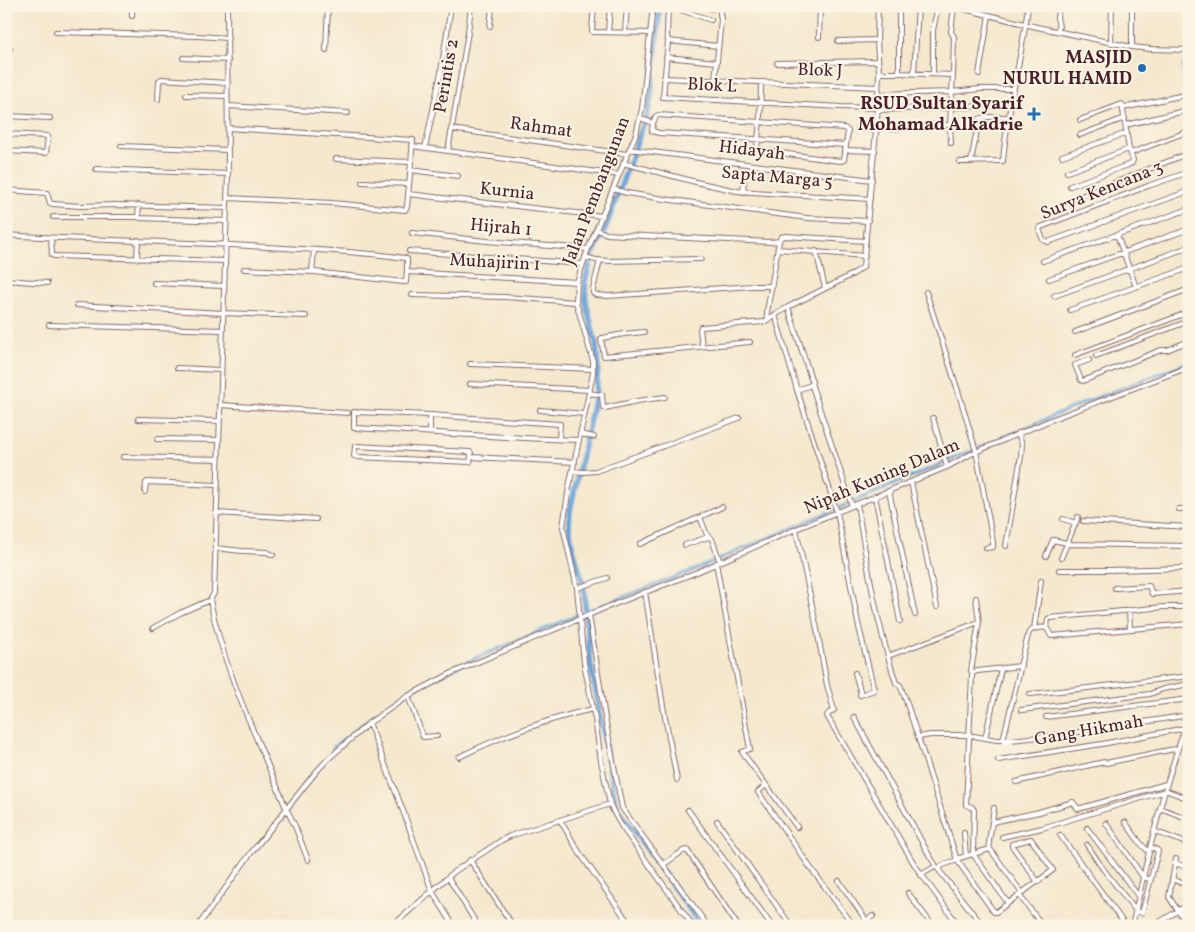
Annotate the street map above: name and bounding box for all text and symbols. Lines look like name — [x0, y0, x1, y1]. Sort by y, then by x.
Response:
street label: Perintis 2 — [428, 37, 466, 115]
place label: MASJID NURUL HAMID — [1003, 46, 1132, 92]
street label: Blok J — [797, 58, 843, 84]
marker: MASJID NURUL HAMID — [1136, 62, 1148, 74]
street label: Blok L — [687, 72, 737, 100]
place label: RSUD Sultan Syarif Mohamad Alkadrie — [858, 92, 1025, 138]
marker: RSUD Sultan Syarif Mohamad Alkadrie — [1027, 107, 1041, 121]
street label: Rahmat — [508, 111, 574, 145]
street label: Jalan Pembangunan — [557, 113, 637, 269]
street label: Hidayah — [717, 135, 787, 168]
street label: Surya Kencana 3 — [1037, 155, 1167, 227]
street label: Sapta Marga 5 — [720, 161, 834, 195]
street label: Kurnia — [478, 177, 536, 207]
street label: Hijrah 1 — [469, 213, 533, 243]
street label: Muhajirin 1 — [449, 248, 541, 278]
street label: Nipah Kuning Dalam — [800, 433, 964, 521]
street label: Gang Hikmah — [1033, 709, 1146, 753]

